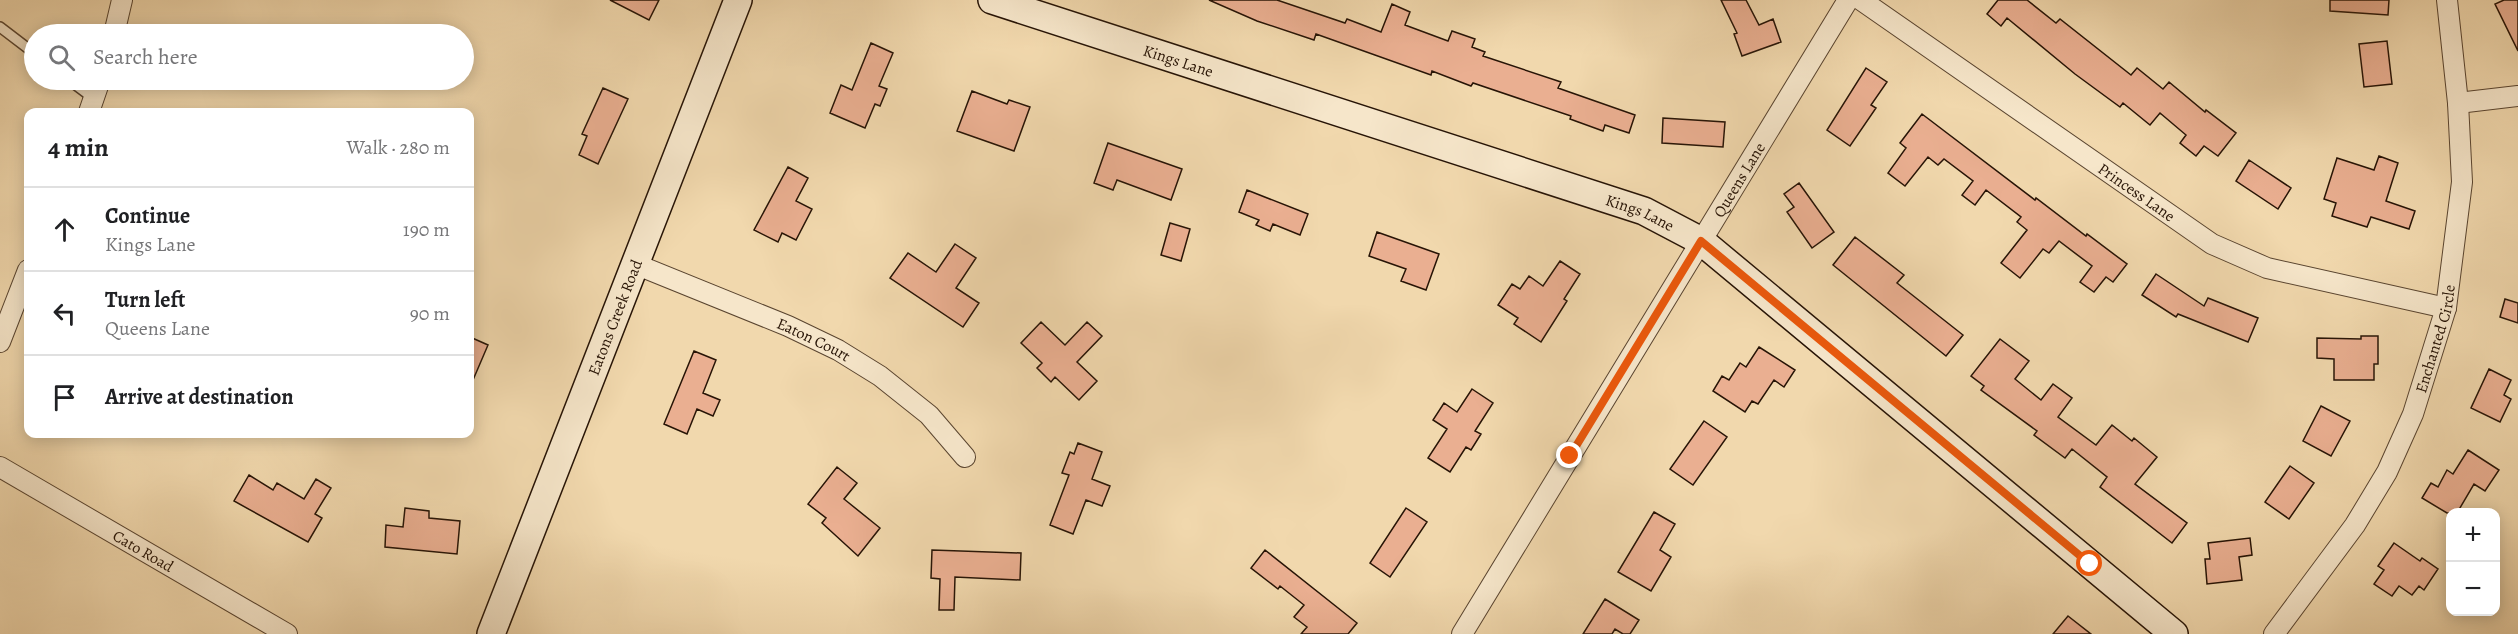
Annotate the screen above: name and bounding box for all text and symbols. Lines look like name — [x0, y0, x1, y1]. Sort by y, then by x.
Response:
search box — [24, 24, 474, 90]
street label: Kings Lane — [1140, 40, 1216, 83]
icon: search — [45, 41, 78, 74]
text: Search here — [93, 42, 198, 72]
text: 4 min — [48, 130, 109, 165]
text: Walk · 280 m — [346, 134, 450, 161]
street label: Queens Lane — [1708, 138, 1771, 222]
street label: Princess Lane — [2093, 158, 2179, 227]
street label: Kings Lane — [1603, 189, 1678, 237]
text: Continue — [105, 201, 190, 231]
icon: ahead — [48, 213, 81, 246]
text: 190 m — [403, 216, 450, 243]
text: Kings Lane — [105, 231, 196, 258]
street label: Eatons Creek Road — [583, 256, 648, 379]
street label: Enchanted Circle — [2410, 283, 2461, 396]
text: Turn left — [105, 285, 185, 315]
icon: left — [48, 297, 81, 330]
text: 90 m — [410, 300, 450, 327]
street label: Eaton Court — [773, 313, 855, 367]
text: Queens Lane — [105, 315, 210, 342]
icon: arrive — [48, 381, 81, 414]
text: Arrive at destination — [105, 382, 294, 412]
route end — [1556, 442, 1582, 468]
map controls — [2446, 508, 2500, 616]
button: + — [2446, 508, 2500, 562]
street label: Cato Road — [108, 525, 178, 578]
route start — [2076, 550, 2102, 576]
button: − — [2446, 562, 2500, 616]

